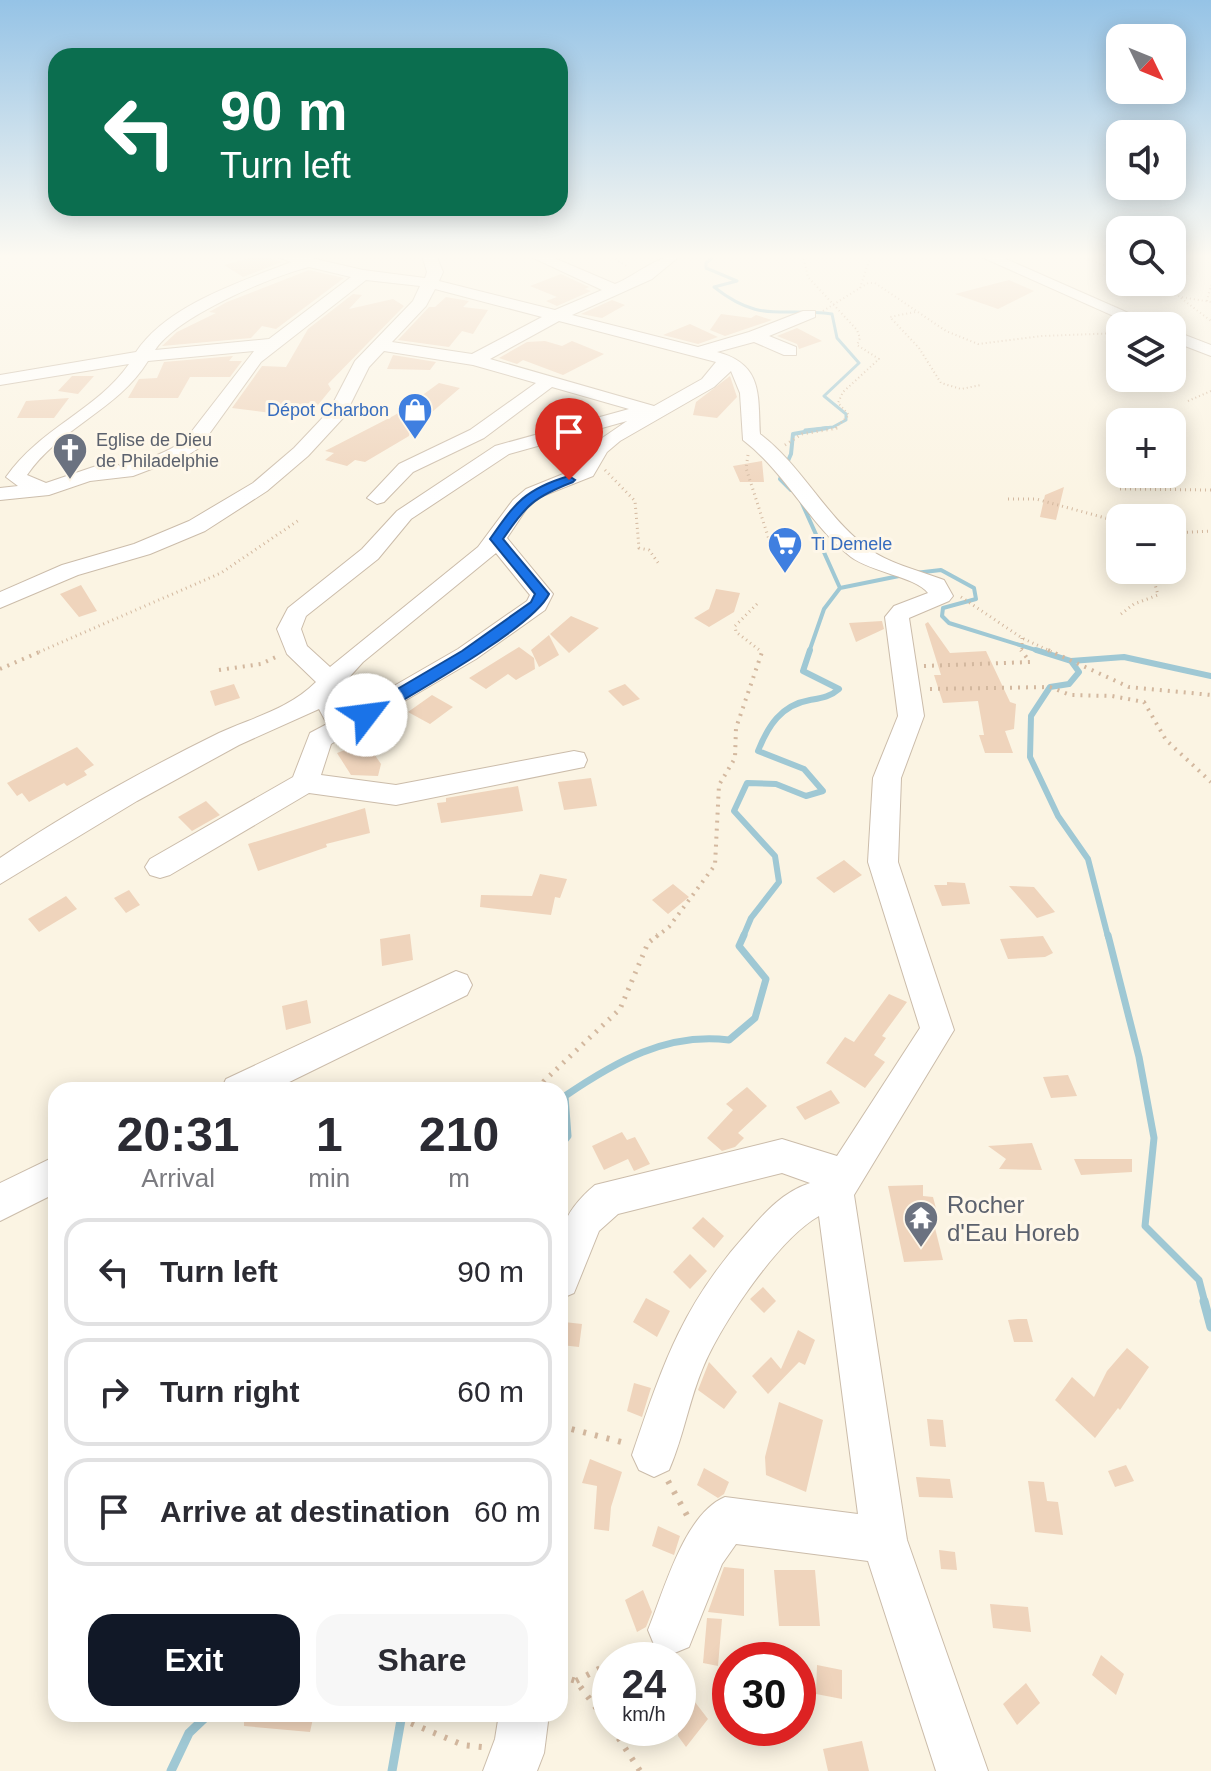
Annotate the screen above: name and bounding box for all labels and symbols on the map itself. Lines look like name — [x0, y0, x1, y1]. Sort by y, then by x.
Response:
north arrow — [1106, 24, 1186, 104]
shop icon: Dépot Charbon — [396, 391, 434, 441]
pin — [535, 398, 603, 480]
place label: Dépot Charbon — [267, 400, 389, 420]
place label: Eglise de Dieu de Philadelphie — [96, 430, 219, 471]
church icon: Eglise de Dieu de Philadelphie — [51, 431, 89, 481]
supermarket icon: Ti Demele — [766, 525, 804, 575]
place label: Ti Demele — [811, 534, 892, 554]
position arrow — [324, 673, 408, 757]
place label: Rocher d'Eau Horeb — [947, 1191, 1080, 1246]
temple icon: Rocher d'Eau Horeb — [902, 1199, 940, 1249]
speed limit sign: 30 — [712, 1642, 816, 1746]

